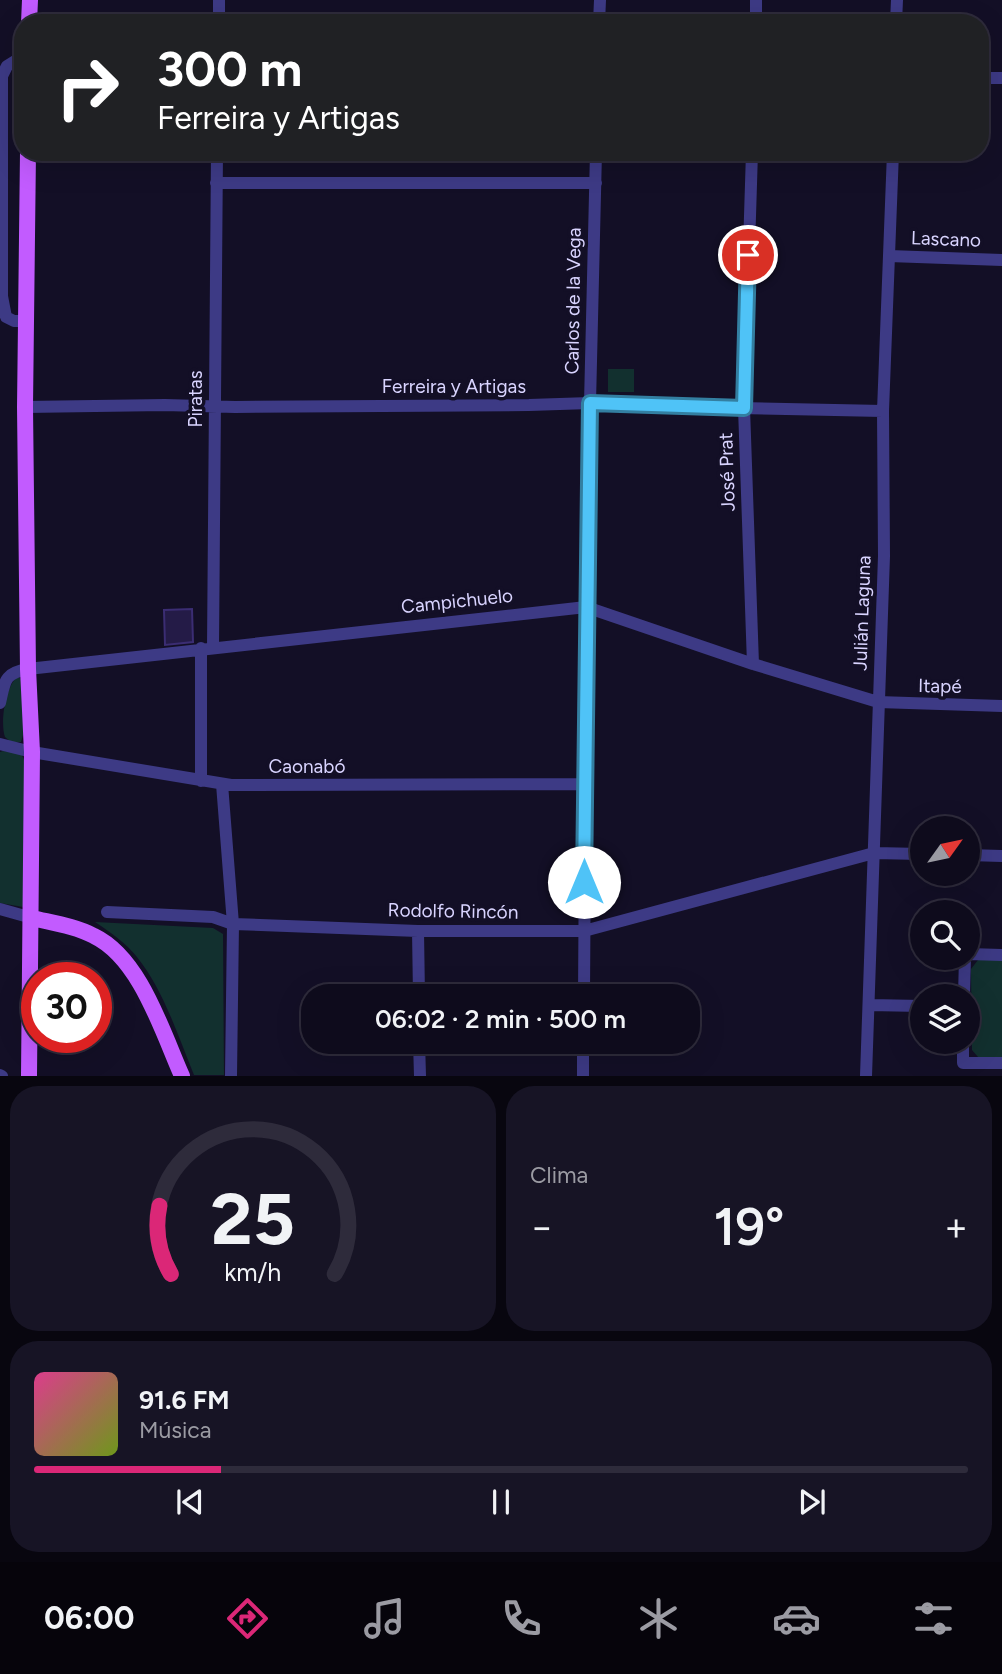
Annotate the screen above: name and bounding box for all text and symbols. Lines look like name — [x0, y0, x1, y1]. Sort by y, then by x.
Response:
text: 300 m — [157, 39, 302, 98]
icon: right — [42, 42, 133, 133]
text: Ferreira y Artigas — [157, 99, 400, 137]
pin — [718, 225, 778, 285]
street label: Lascano — [911, 226, 981, 252]
street label: Carlos de la Vega — [560, 227, 586, 375]
icon: arrive — [729, 236, 767, 274]
street label: Piratas — [184, 370, 207, 428]
street label: Ferreira y Artigas — [382, 375, 526, 398]
street label: José Prat — [714, 432, 740, 512]
street label: Julián Laguna — [848, 555, 876, 671]
street label: Campichuelo — [400, 584, 514, 618]
street label: Itapé — [918, 674, 962, 698]
street label: Caonabó — [269, 755, 345, 778]
north arrow — [910, 816, 980, 886]
map controls — [910, 816, 980, 1054]
position arrow — [547, 845, 621, 919]
street label: Rodolfo Rincón — [387, 898, 519, 924]
button: search — [910, 900, 980, 970]
speed limit sign: 30 — [21, 962, 112, 1053]
button: layers — [910, 984, 980, 1054]
text: 06:02 · 2 min · 500 m — [375, 1003, 626, 1035]
text: Clima — [530, 1161, 588, 1189]
text: 25 — [211, 1176, 295, 1263]
text: 19° — [713, 1196, 785, 1258]
text: − — [530, 1204, 554, 1250]
text: + — [944, 1204, 968, 1250]
text: km/h — [224, 1257, 282, 1287]
text: 91.6 FM — [139, 1384, 229, 1416]
text: Música — [139, 1416, 212, 1444]
icon: previous — [171, 1483, 209, 1521]
icon: pause — [482, 1483, 520, 1521]
icon: next — [793, 1483, 831, 1521]
icon: directions — [223, 1594, 272, 1643]
icon: music — [360, 1594, 409, 1643]
icon: phone — [497, 1594, 546, 1643]
icon: climate — [634, 1594, 683, 1643]
icon: car — [772, 1594, 821, 1643]
icon: filters — [909, 1594, 958, 1643]
text: 06:00 — [44, 1599, 135, 1637]

